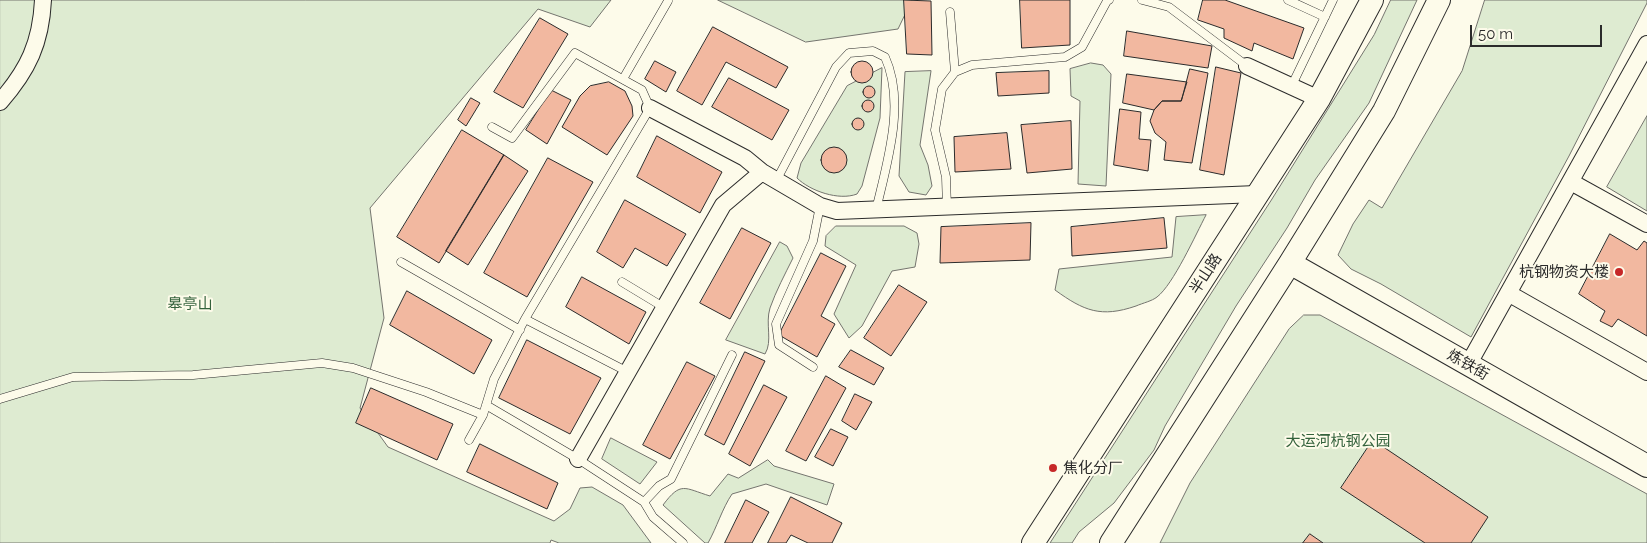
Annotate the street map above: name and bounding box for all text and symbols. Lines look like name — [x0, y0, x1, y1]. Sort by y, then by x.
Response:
scale bar — [1472, 15, 1604, 47]
text: 50 m — [1478, 25, 1513, 43]
street label: 半山路 — [1186, 250, 1226, 298]
place label: 杭钢物资大楼 — [1519, 263, 1609, 281]
marker: 杭钢物资大楼 — [1613, 266, 1625, 278]
park label: 皋亭山 — [168, 295, 212, 313]
street label: 炼铁街 — [1444, 346, 1492, 384]
park label: 大运河杭钢公园 — [1286, 432, 1390, 450]
place label: 焦化分厂 — [1063, 459, 1123, 477]
marker: 焦化分厂 — [1047, 462, 1059, 474]

